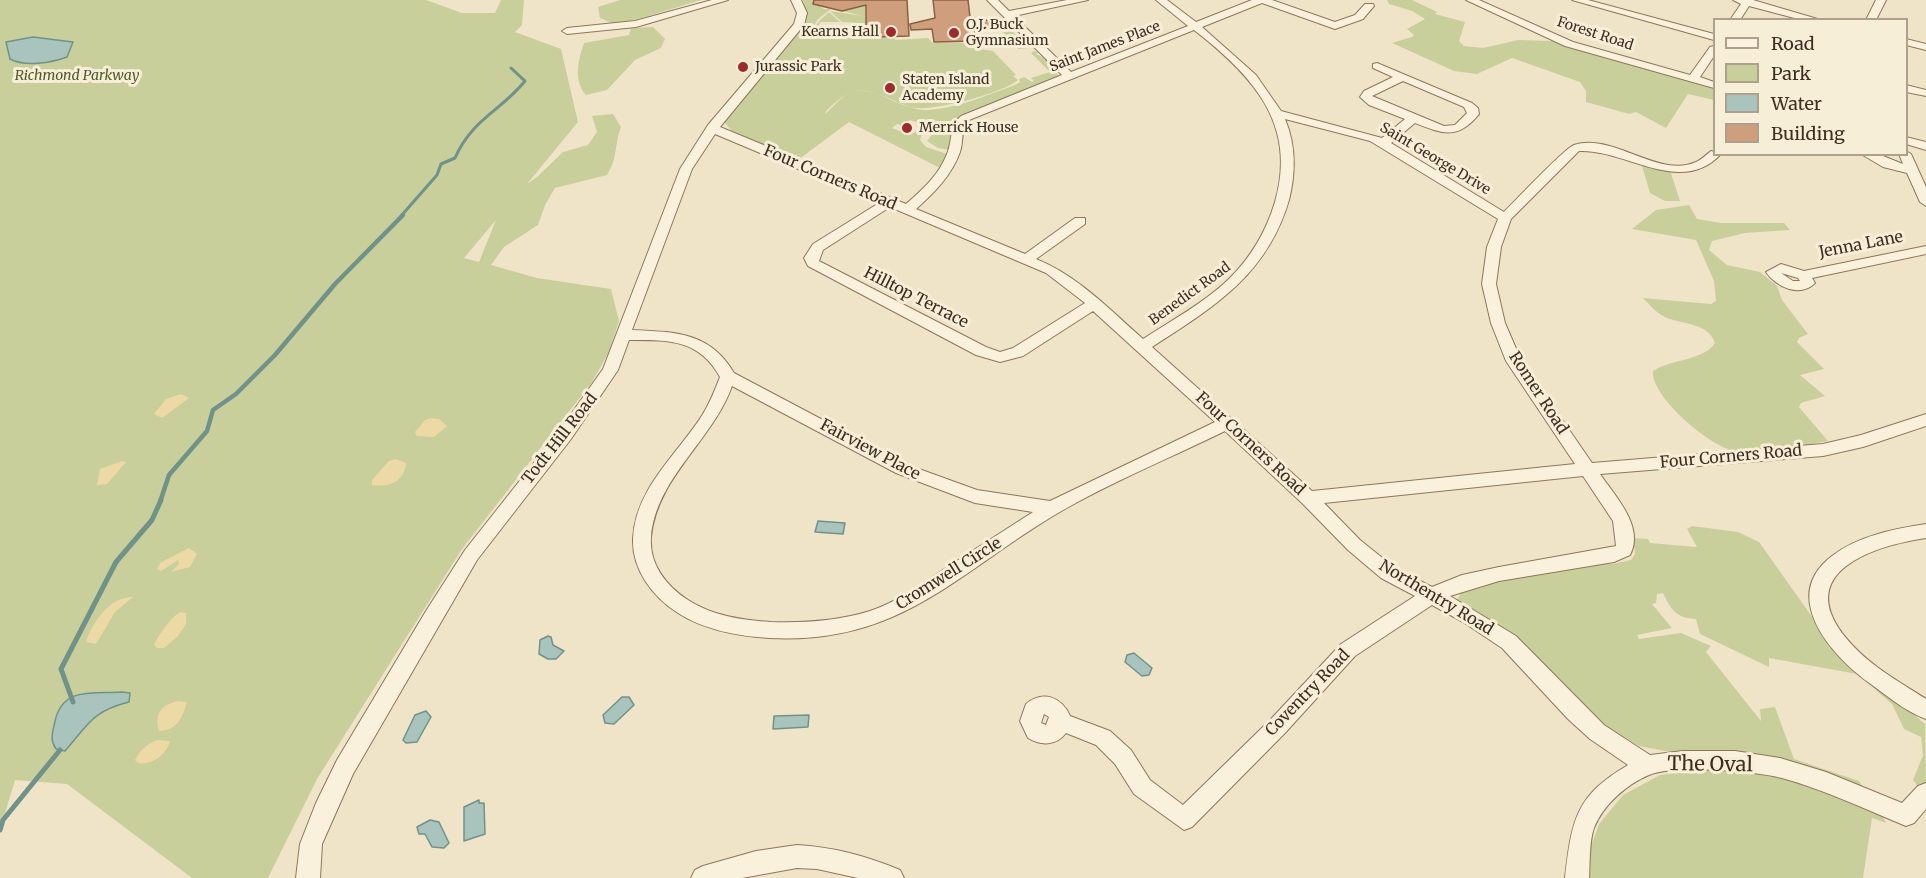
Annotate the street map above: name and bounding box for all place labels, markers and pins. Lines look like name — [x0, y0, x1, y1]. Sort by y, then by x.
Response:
place label: O.J. Buck Gymnasium — [966, 17, 1049, 50]
place label: Kearns Hall — [801, 24, 879, 40]
marker: Kearns Hall — [884, 25, 898, 39]
marker: O.J. Buck Gymnasium — [947, 26, 961, 40]
place label: Jurassic Park — [755, 59, 842, 75]
marker: Jurassic Park — [736, 60, 750, 74]
place label: Staten Island Academy — [902, 72, 990, 104]
marker: Staten Island Academy — [883, 81, 897, 95]
place label: Merrick House — [919, 120, 1018, 136]
marker: Merrick House — [900, 121, 914, 135]

